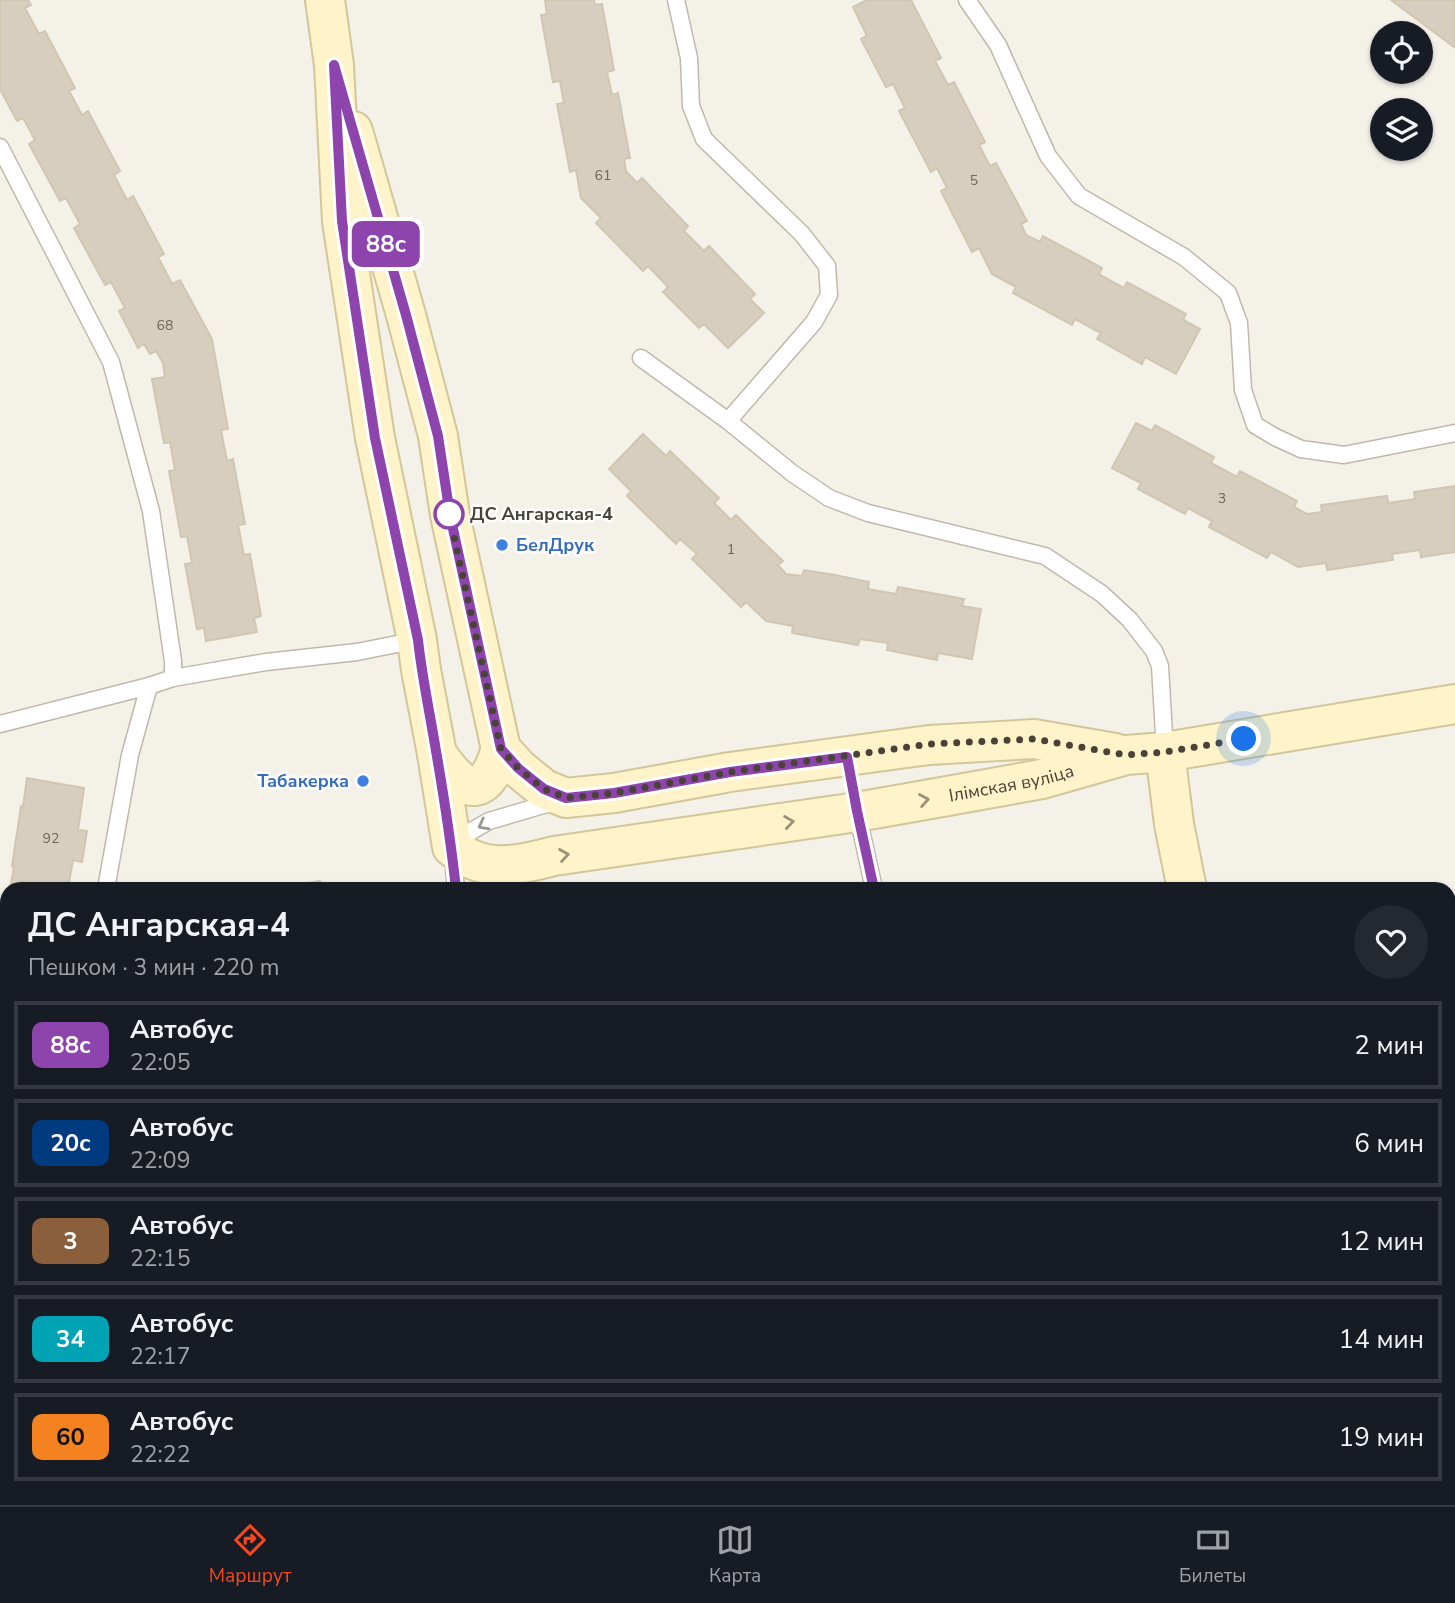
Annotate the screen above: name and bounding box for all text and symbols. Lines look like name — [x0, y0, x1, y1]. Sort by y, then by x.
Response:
map controls — [1370, 21, 1433, 161]
button: locate — [1370, 21, 1433, 84]
button: layers — [1370, 98, 1433, 161]
house number: 61 — [595, 166, 611, 185]
house number: 5 — [970, 171, 978, 190]
line badge: 88с — [346, 221, 426, 267]
text: 88с — [366, 228, 406, 260]
house number: 68 — [157, 316, 173, 335]
house number: 3 — [1218, 489, 1226, 508]
marker: ДС Ангарская-4 — [434, 499, 464, 529]
place label: ДС Ангарская-4 — [470, 502, 613, 526]
place label: БелДрук — [516, 533, 595, 557]
marker: БелДрук — [494, 537, 510, 553]
house number: 1 — [727, 540, 735, 559]
your location — [1226, 721, 1261, 756]
street label: Ілімская вуліца — [947, 759, 1077, 808]
place label: Табакерка — [257, 769, 349, 793]
marker: Табакерка — [355, 773, 371, 789]
one-way arrow — [918, 793, 930, 808]
one-way arrow — [783, 814, 795, 829]
one-way arrow — [477, 817, 490, 830]
house number: 92 — [43, 829, 59, 848]
one-way arrow — [558, 848, 570, 863]
text: ДС Ангарская-4 — [28, 903, 290, 948]
button: heart — [1354, 905, 1428, 979]
text: Пешком · 3 мин · 220 m — [28, 952, 279, 983]
text: Автобус — [130, 1012, 233, 1047]
text: 2 мин — [1354, 1028, 1424, 1063]
text: 88с — [50, 1029, 91, 1061]
text: 22:05 — [130, 1047, 190, 1078]
text: Автобус — [130, 1110, 233, 1145]
text: 6 мин — [1354, 1126, 1424, 1161]
text: 20с — [50, 1127, 91, 1159]
text: 22:09 — [130, 1145, 190, 1176]
text: Автобус — [130, 1208, 233, 1243]
text: 12 мин — [1339, 1224, 1424, 1259]
text: 3 — [63, 1225, 78, 1257]
text: 22:15 — [130, 1243, 190, 1274]
text: Автобус — [130, 1306, 233, 1341]
text: 14 мин — [1339, 1322, 1424, 1357]
text: 34 — [56, 1323, 85, 1355]
text: 22:17 — [130, 1341, 190, 1372]
text: Автобус — [130, 1404, 233, 1439]
text: 19 мин — [1339, 1420, 1424, 1455]
text: 60 — [56, 1421, 85, 1453]
text: 22:22 — [130, 1439, 190, 1470]
tab: Маршрут — [209, 1521, 291, 1589]
tab: Карта — [709, 1521, 761, 1589]
tab: Билеты — [1179, 1521, 1246, 1589]

